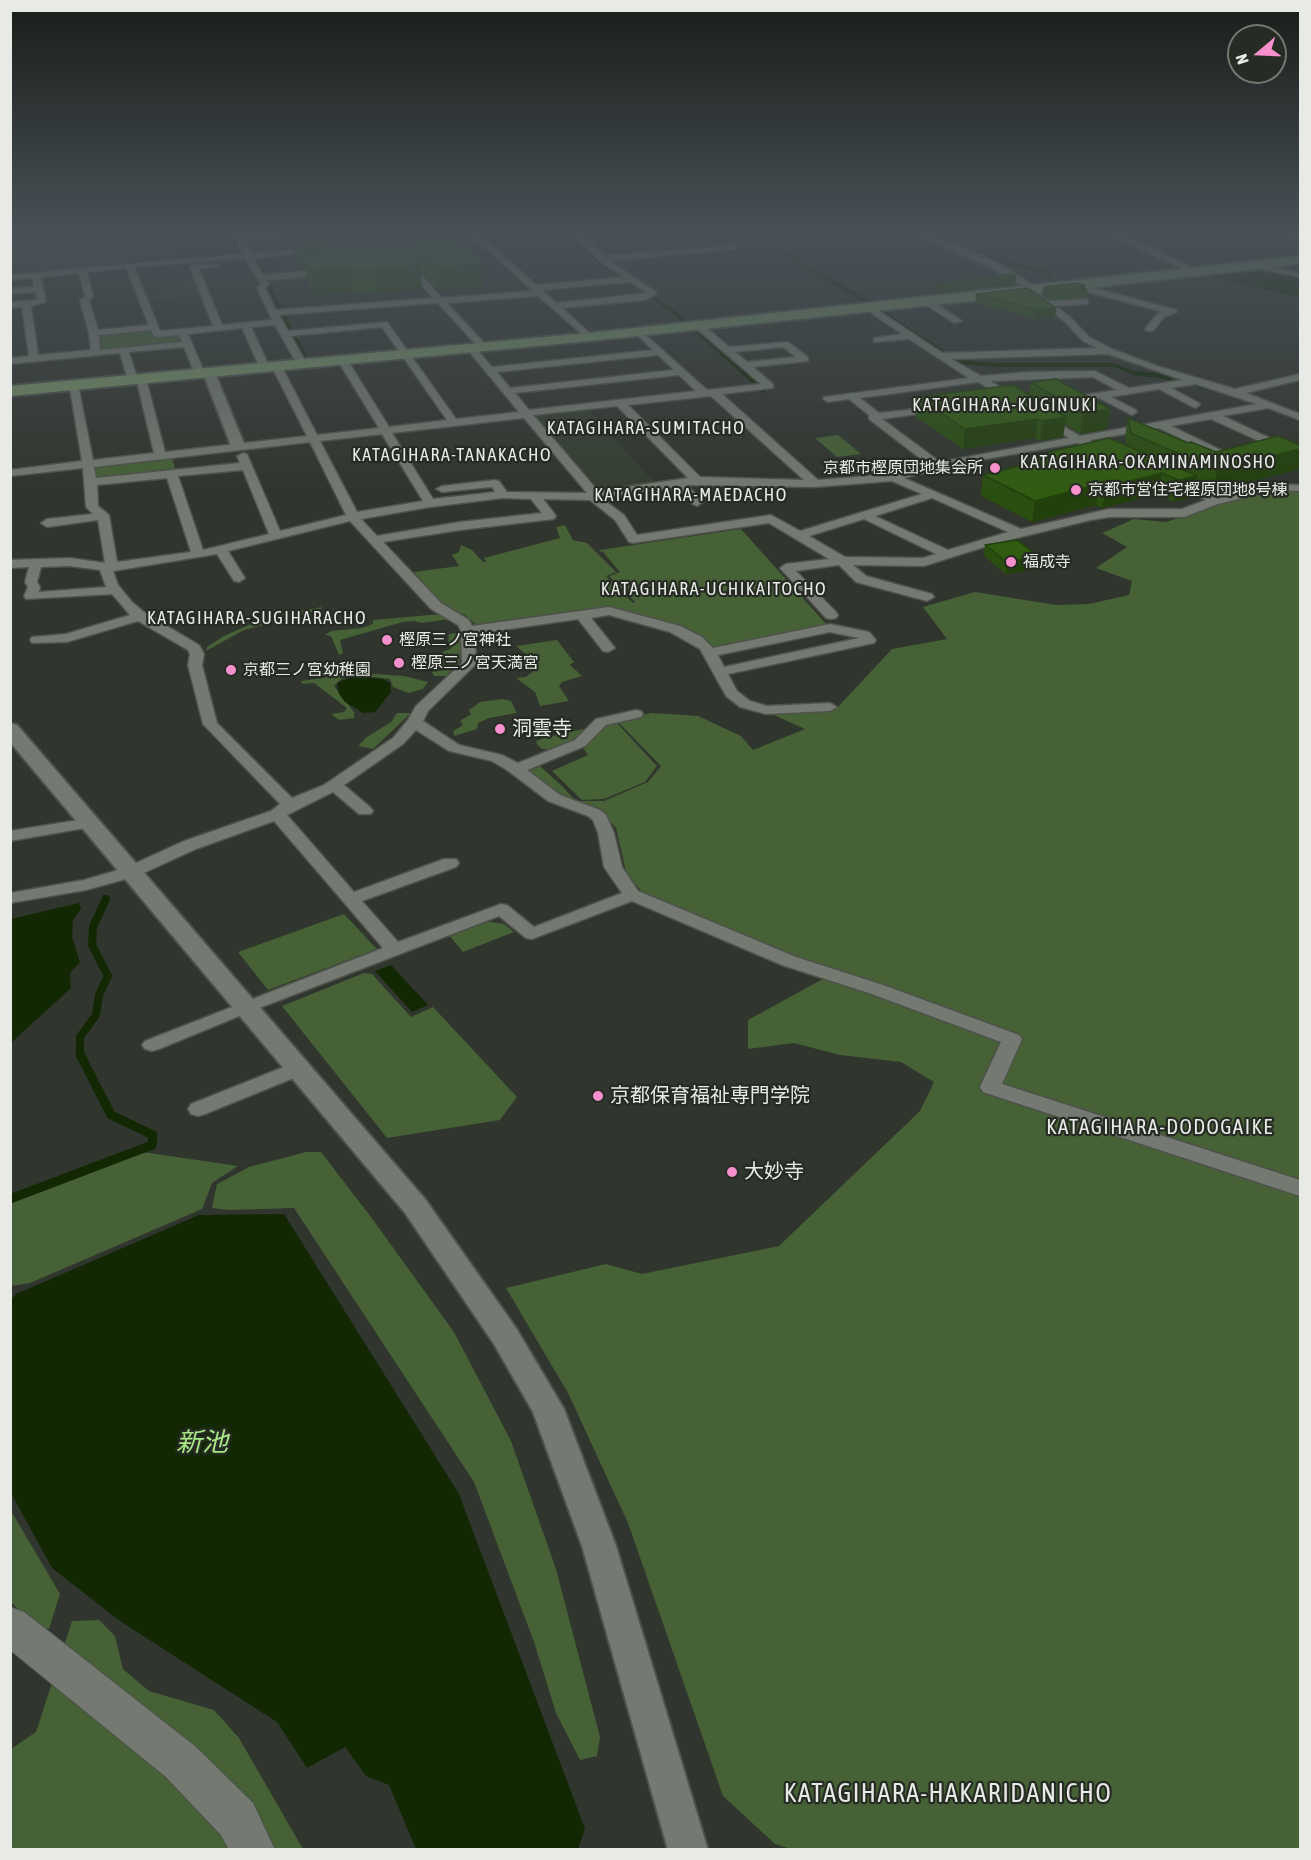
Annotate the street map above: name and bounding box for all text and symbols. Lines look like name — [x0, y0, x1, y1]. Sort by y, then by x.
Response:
north arrow — [1227, 24, 1287, 84]
text: N — [1232, 52, 1252, 67]
district label: KATAGIHARA-KUGINUKI — [912, 394, 1098, 416]
district label: KATAGIHARA-SUMITACHO — [547, 417, 745, 439]
district label: KATAGIHARA-TANAKACHO — [352, 444, 552, 466]
district label: KATAGIHARA-OKAMINAMINOSHO — [1020, 451, 1276, 473]
place label: 京都市樫原団地集会所 — [823, 458, 983, 478]
marker: 京都市樫原団地集会所 — [988, 461, 1002, 475]
place label: 京都市営住宅樫原団地8号棟 — [1088, 480, 1288, 500]
marker: 京都市営住宅樫原団地8号棟 — [1069, 483, 1083, 497]
district label: KATAGIHARA-MAEDACHO — [594, 484, 788, 506]
place label: 福成寺 — [1023, 552, 1071, 572]
marker: 福成寺 — [1004, 555, 1018, 569]
district label: KATAGIHARA-UCHIKAITOCHO — [601, 578, 827, 600]
district label: KATAGIHARA-SUGIHARACHO — [147, 607, 367, 629]
place label: 樫原三ノ宮神社 — [399, 630, 511, 650]
marker: 樫原三ノ宮神社 — [380, 633, 394, 647]
place label: 樫原三ノ宮天満宮 — [411, 653, 539, 673]
marker: 樫原三ノ宮天満宮 — [392, 656, 406, 670]
place label: 京都三ノ宮幼稚園 — [243, 660, 371, 680]
marker: 京都三ノ宮幼稚園 — [224, 663, 238, 677]
place label: 洞雲寺 — [512, 717, 572, 741]
marker: 洞雲寺 — [493, 722, 507, 736]
place label: 京都保育福祉専門学院 — [610, 1084, 810, 1108]
marker: 京都保育福祉専門学院 — [591, 1089, 605, 1103]
district label: KATAGIHARA-DODOGAIKE — [1046, 1114, 1274, 1140]
place label: 大妙寺 — [744, 1160, 804, 1184]
marker: 大妙寺 — [725, 1165, 739, 1179]
water label: 新池 — [176, 1427, 228, 1459]
district label: KATAGIHARA-HAKARIDANICHO — [784, 1778, 1112, 1810]

